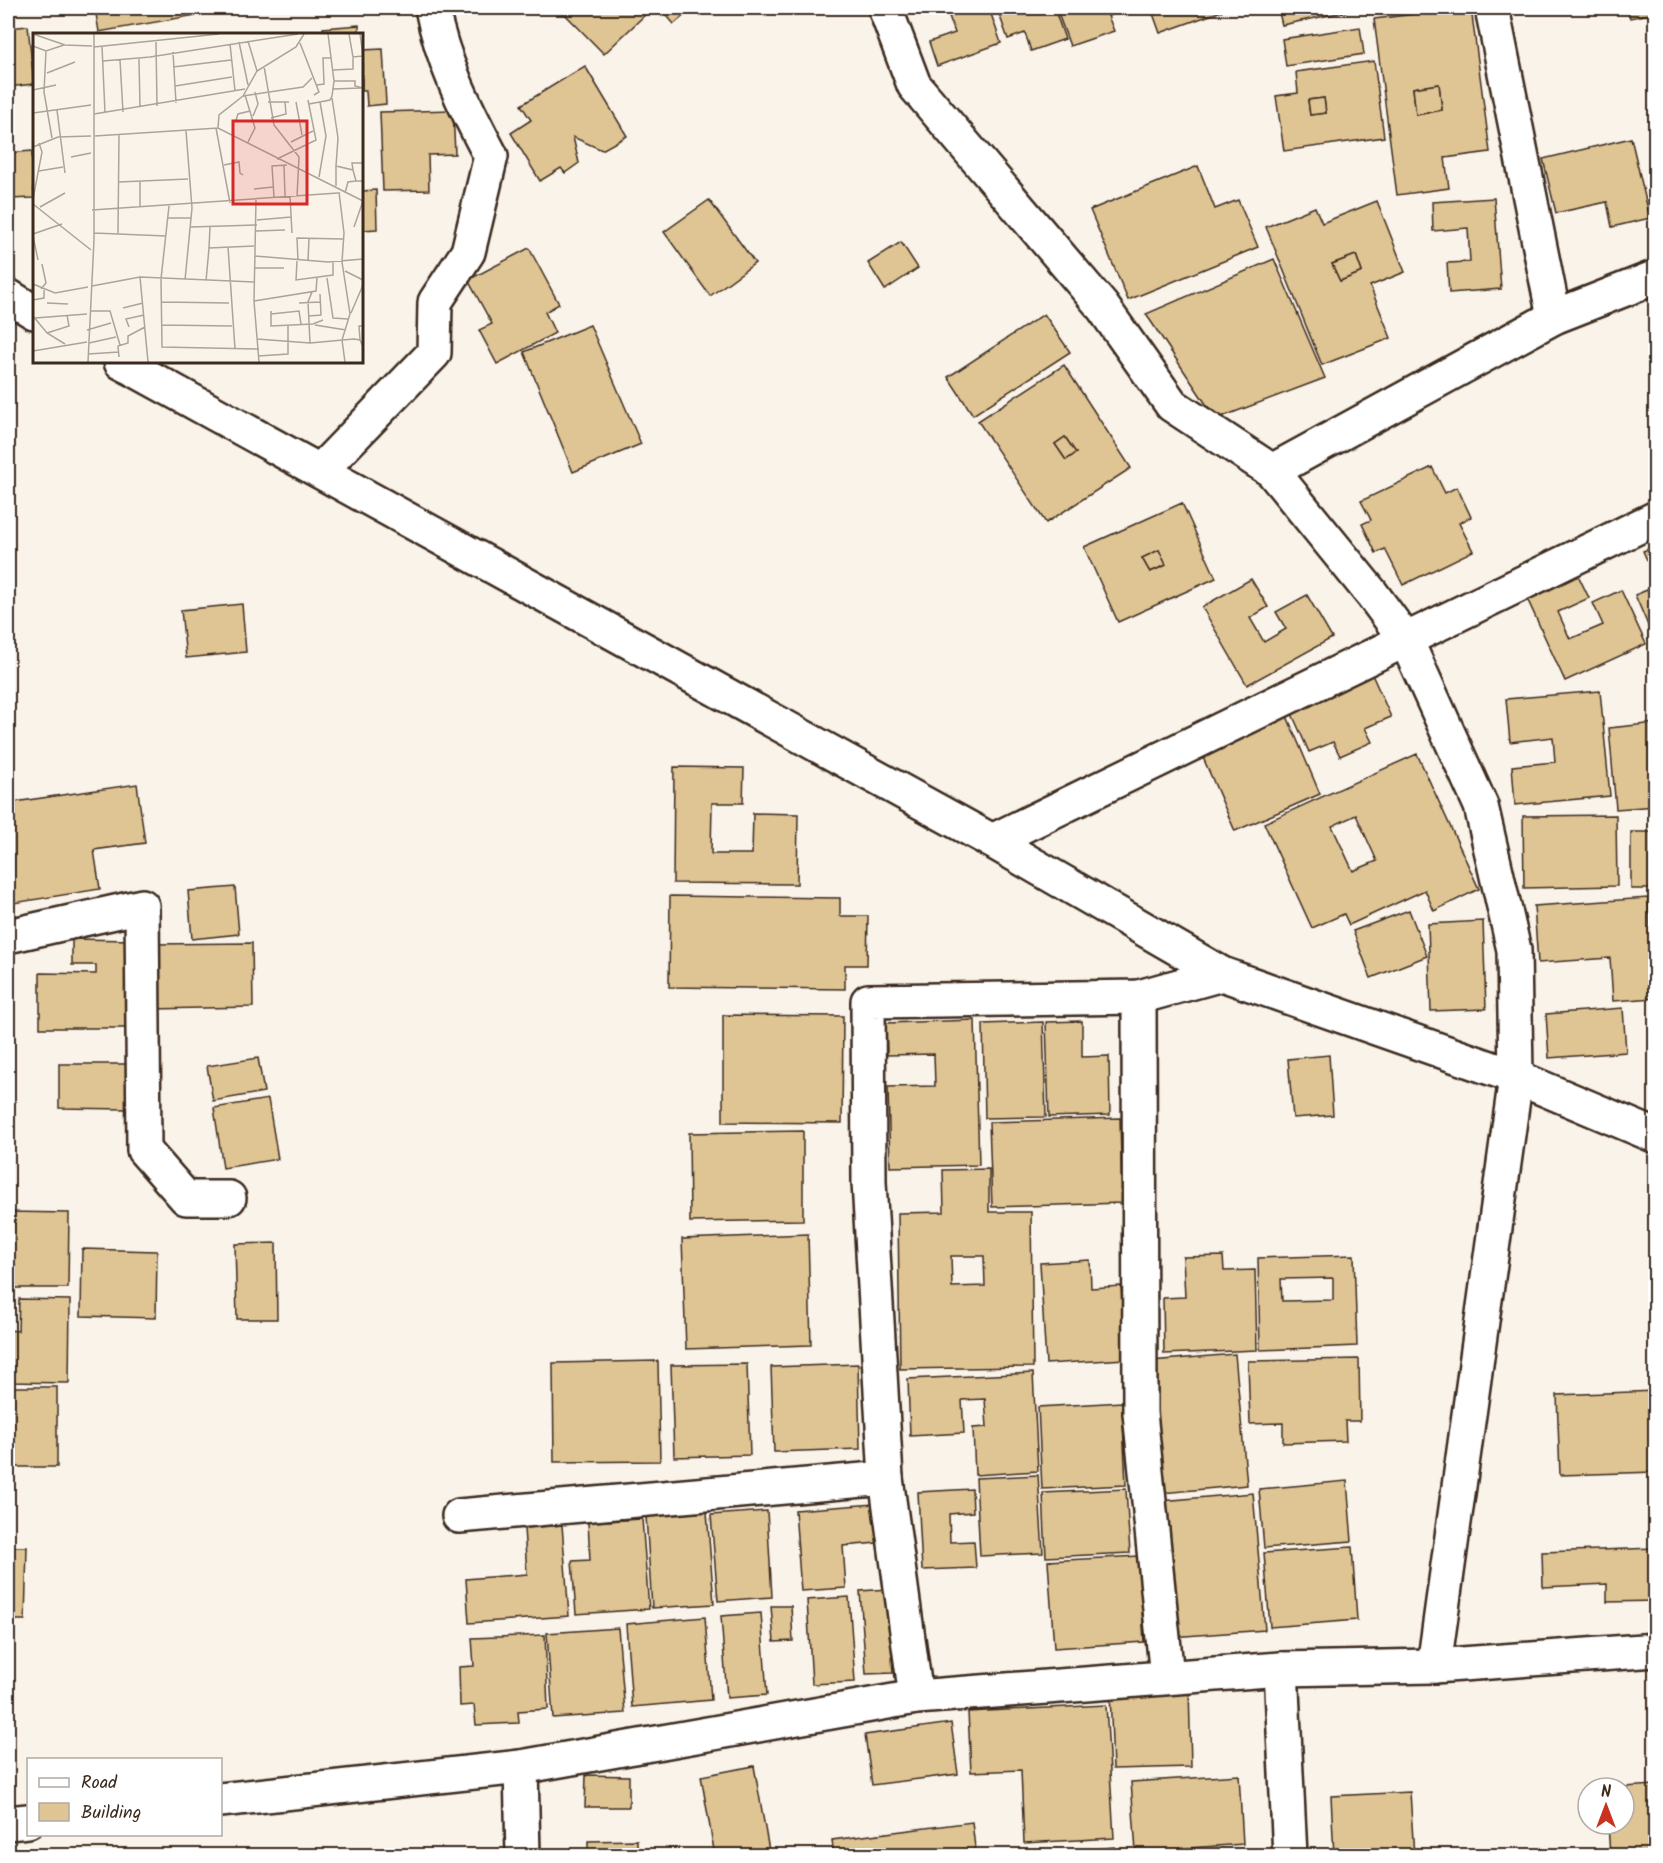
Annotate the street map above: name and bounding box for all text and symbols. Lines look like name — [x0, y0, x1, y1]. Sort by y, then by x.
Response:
inset map — [33, 33, 363, 363]
legend — [27, 1758, 222, 1836]
text: Road — [81, 1769, 118, 1798]
north arrow — [1576, 1776, 1636, 1836]
text: N — [1601, 1780, 1611, 1805]
text: Building — [81, 1799, 141, 1828]

